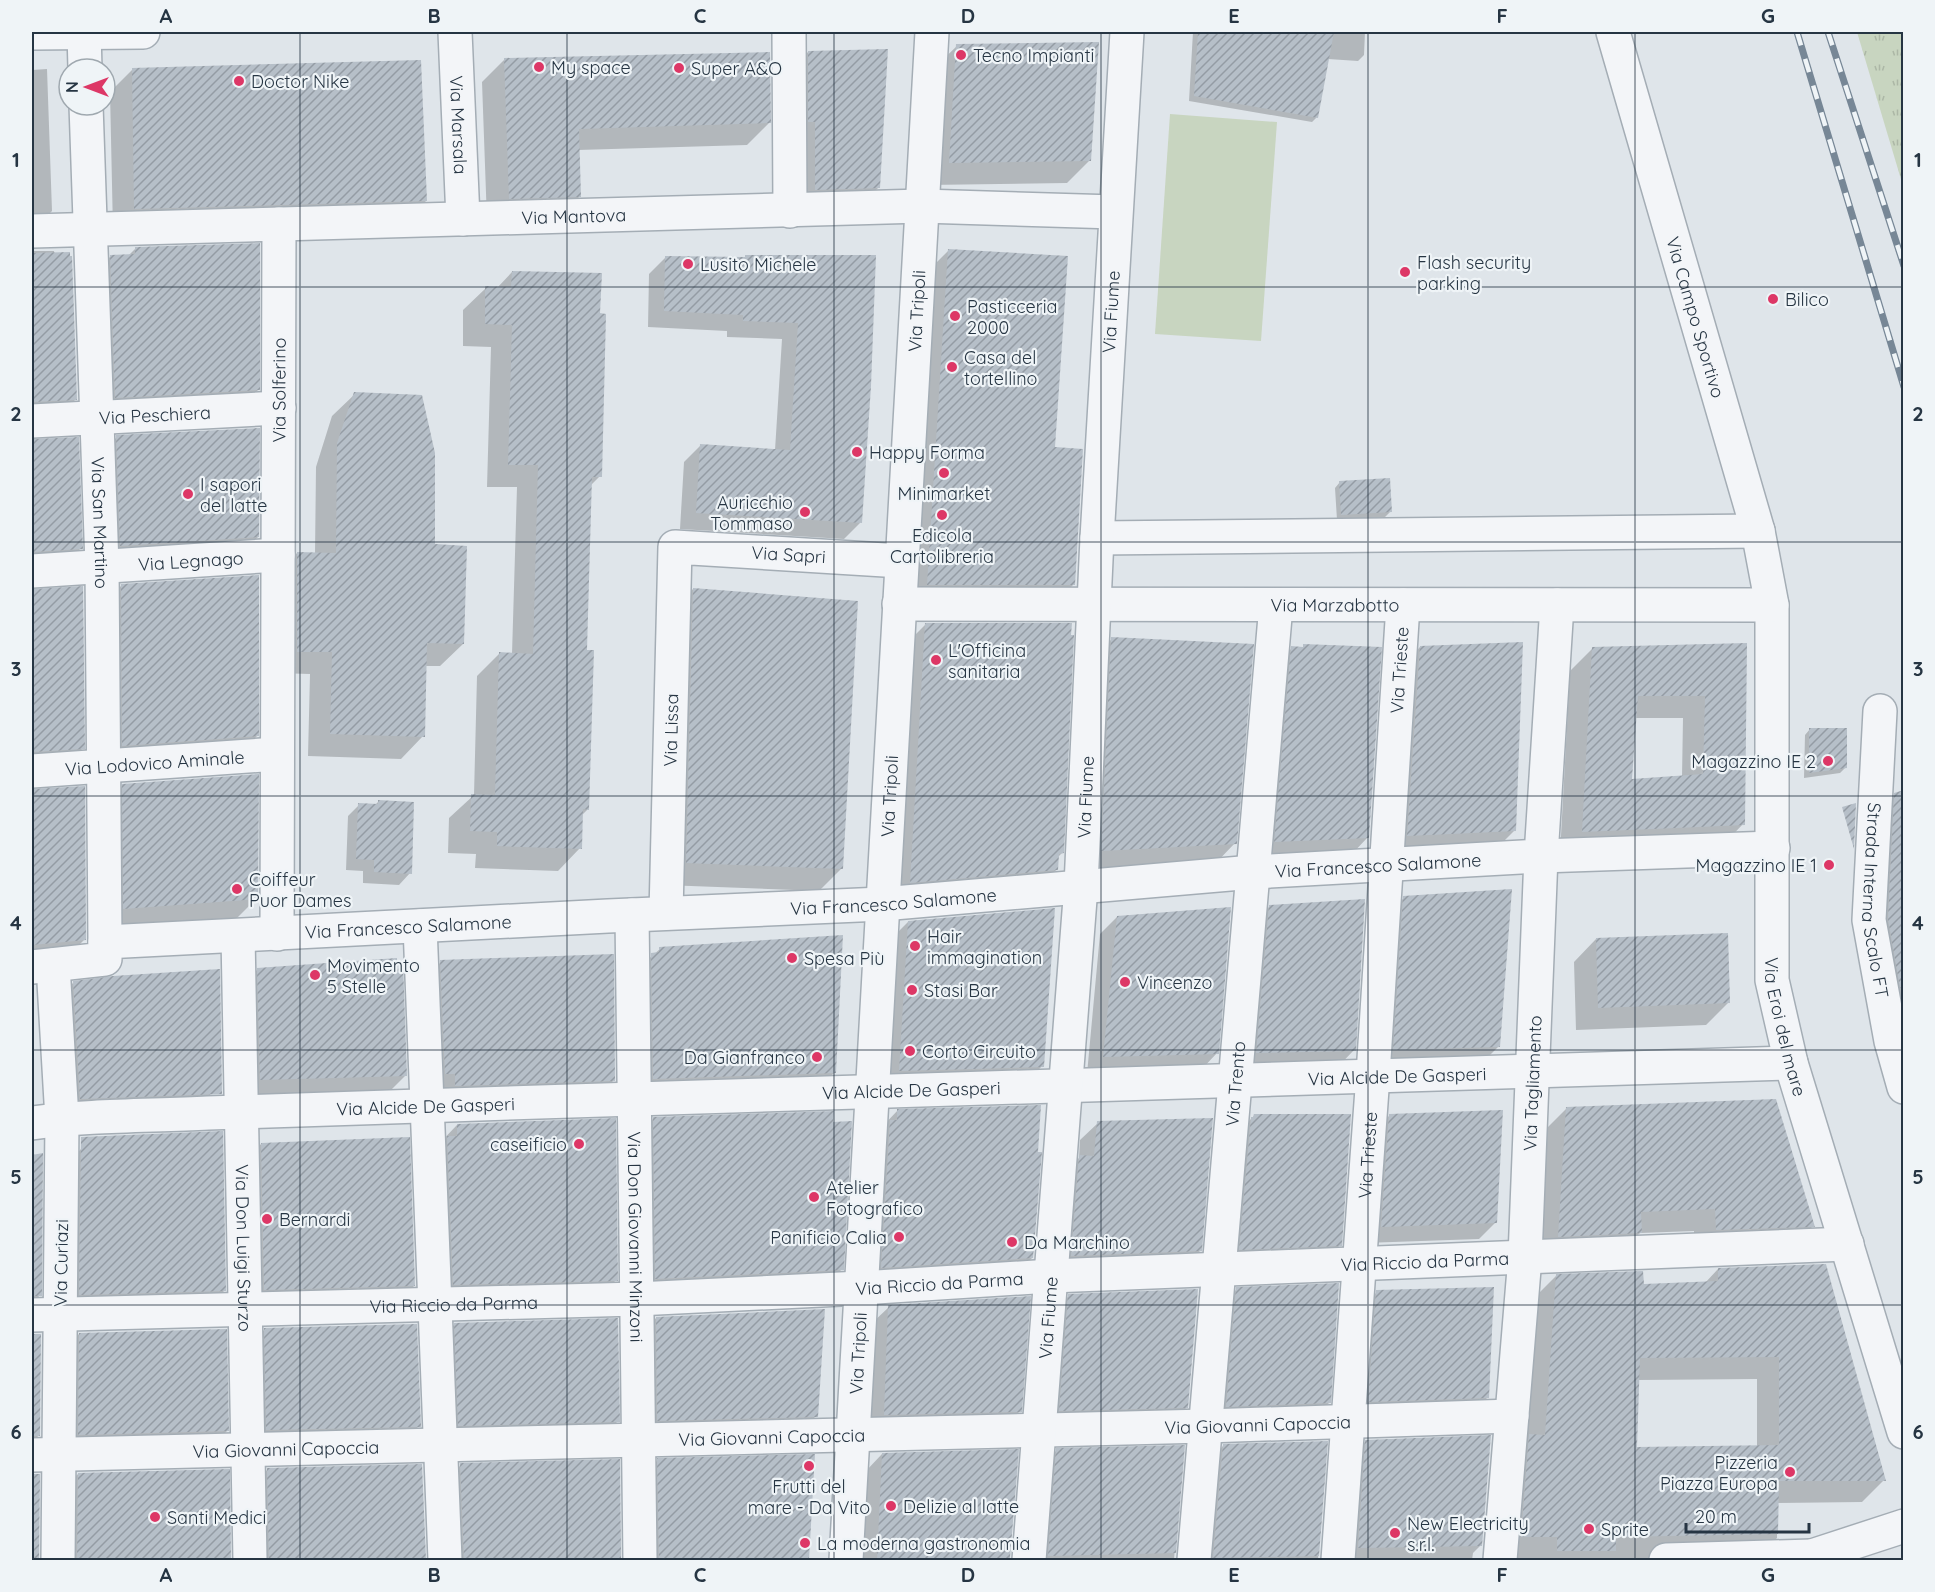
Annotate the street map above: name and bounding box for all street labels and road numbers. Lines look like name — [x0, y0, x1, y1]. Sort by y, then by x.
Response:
street label: Via Marsala — [445, 75, 473, 175]
street label: Via Mantova — [521, 203, 627, 229]
street label: Via Campo Sportivo — [1662, 234, 1730, 400]
street label: Via Tripoli — [903, 269, 930, 353]
street label: Via Fiume — [1096, 270, 1124, 354]
street label: Via Solferino — [267, 338, 290, 442]
street label: Via Peschiera — [98, 400, 211, 429]
street label: Via San Martino — [87, 456, 114, 589]
street label: Via Sapri — [751, 540, 827, 568]
street label: Via Legnago — [137, 546, 244, 576]
street label: Via Marzabotto — [1271, 593, 1399, 616]
street label: Via Trieste — [1385, 626, 1413, 714]
street label: Via Lissa — [658, 693, 683, 767]
street label: Via Lodovico Aminale — [64, 745, 245, 780]
street label: Via Tripoli — [875, 755, 903, 838]
street label: Via Fiume — [1072, 755, 1098, 839]
street label: Strada Interna Scalo FT — [1857, 802, 1894, 1000]
street label: Via Francesco Salamone — [1274, 848, 1482, 882]
street label: Via Francesco Salamone — [790, 883, 998, 920]
street label: Via Francesco Salamone — [304, 910, 512, 943]
street label: Via Eroi del mare — [1761, 957, 1812, 1099]
street label: Via Tagliamento — [1518, 1015, 1546, 1151]
street label: Via Trento — [1220, 1040, 1250, 1127]
street label: Via Alcide De Gasperi — [1307, 1062, 1487, 1090]
street label: Via Alcide De Gasperi — [822, 1076, 1001, 1104]
street label: Via Alcide De Gasperi — [336, 1092, 515, 1120]
street label: Via Trieste — [1353, 1111, 1382, 1199]
street label: Via Don Giovanni Minzoni — [623, 1131, 649, 1343]
street label: Via Don Luigi Sturzo — [231, 1164, 257, 1332]
street label: Via Curiazi — [49, 1219, 73, 1307]
street label: Via Riccio da Parma — [1340, 1246, 1509, 1276]
street label: Via Riccio da Parma — [855, 1266, 1024, 1300]
street label: Via Fiume — [1033, 1276, 1062, 1360]
street label: Via Riccio da Parma — [369, 1290, 538, 1318]
street label: Via Tripoli — [844, 1312, 871, 1395]
street label: Via Giovanni Capoccia — [1164, 1410, 1351, 1439]
street label: Via Giovanni Capoccia — [678, 1423, 865, 1451]
street label: Via Giovanni Capoccia — [192, 1435, 380, 1463]

